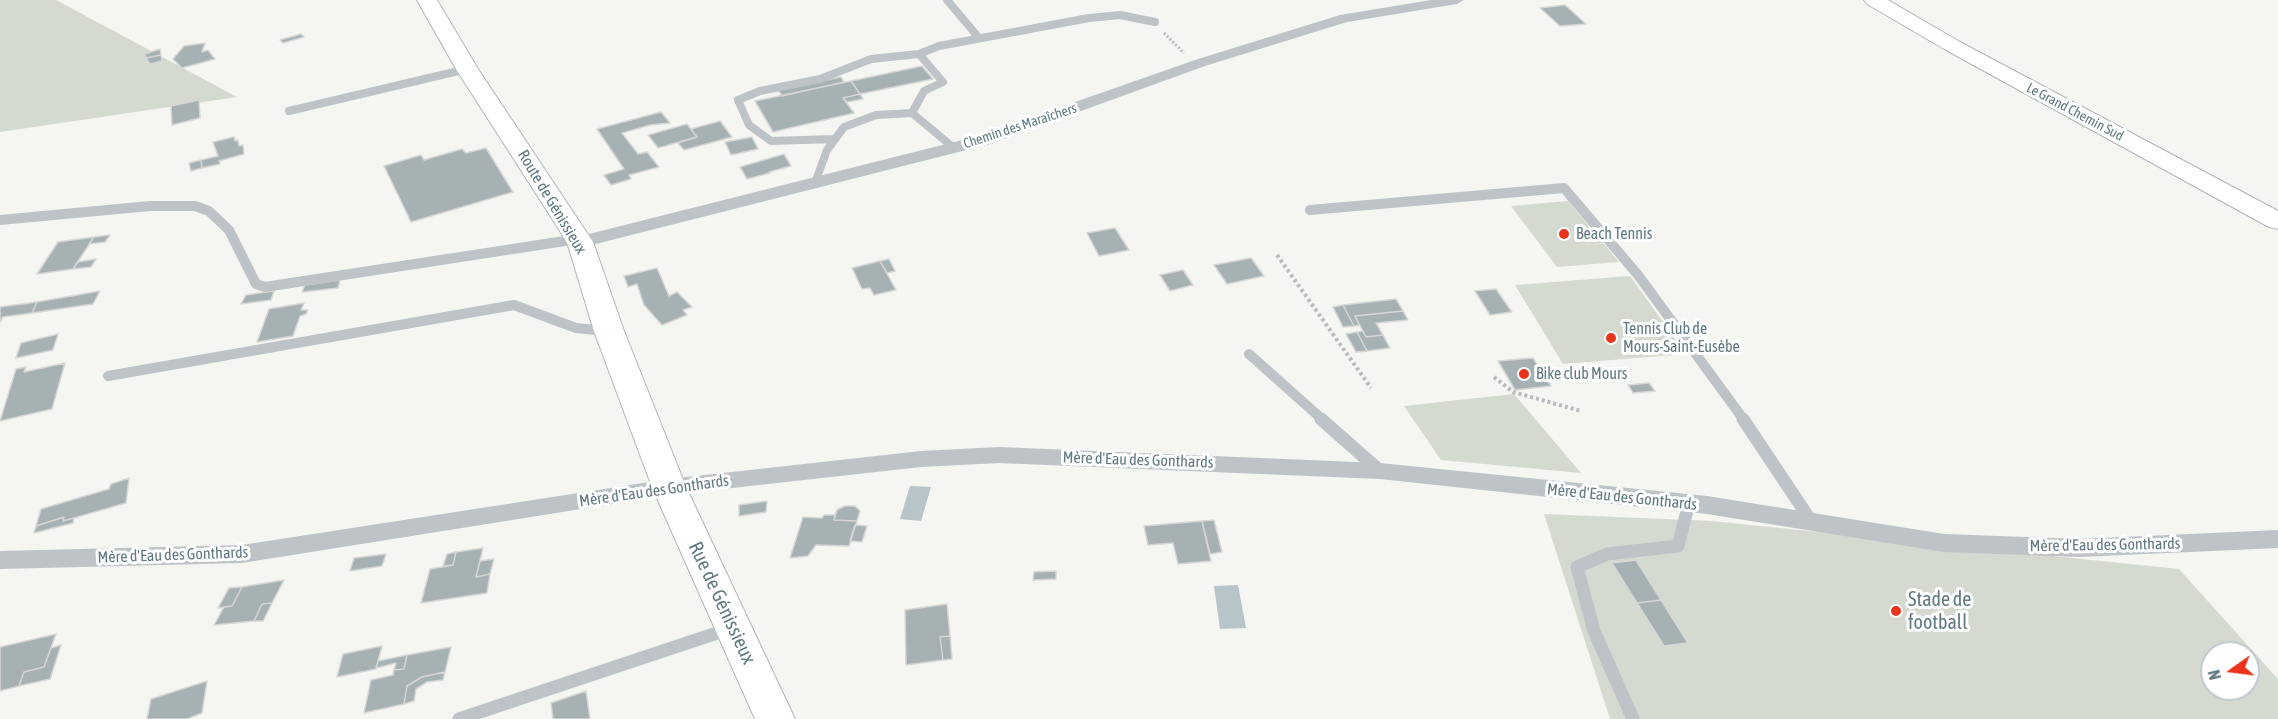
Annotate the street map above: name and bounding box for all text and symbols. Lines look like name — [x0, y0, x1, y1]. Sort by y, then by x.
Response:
street label: Le Grand Chemin Sud — [2024, 79, 2126, 145]
street label: Chemin des Maraîchers — [961, 100, 1079, 152]
street label: Route de Génissieux — [513, 147, 591, 257]
place label: Beach Tennis — [1576, 224, 1652, 244]
marker: Beach Tennis — [1557, 227, 1571, 241]
place label: Tennis Club de Mours-Saint-Eusèbe — [1623, 319, 1740, 357]
marker: Tennis Club de Mours-Saint-Eusèbe — [1604, 331, 1618, 345]
place label: Bike club Mours — [1536, 364, 1627, 384]
marker: Bike club Mours — [1517, 367, 1531, 381]
street label: Mère d'Eau des Gonthards — [1062, 448, 1214, 472]
street label: Mère d'Eau des Gonthards — [578, 471, 730, 511]
street label: Mère d'Eau des Gonthards — [1546, 480, 1698, 514]
street label: Mère d'Eau des Gonthards — [2029, 534, 2181, 556]
street label: Rue de Génissieux — [683, 538, 761, 668]
street label: Mère d'Eau des Gonthards — [97, 543, 249, 567]
place label: Stade de football — [1908, 588, 1971, 635]
marker: Stade de football — [1889, 604, 1903, 618]
north arrow — [2200, 641, 2260, 701]
text: N — [2205, 668, 2224, 682]

